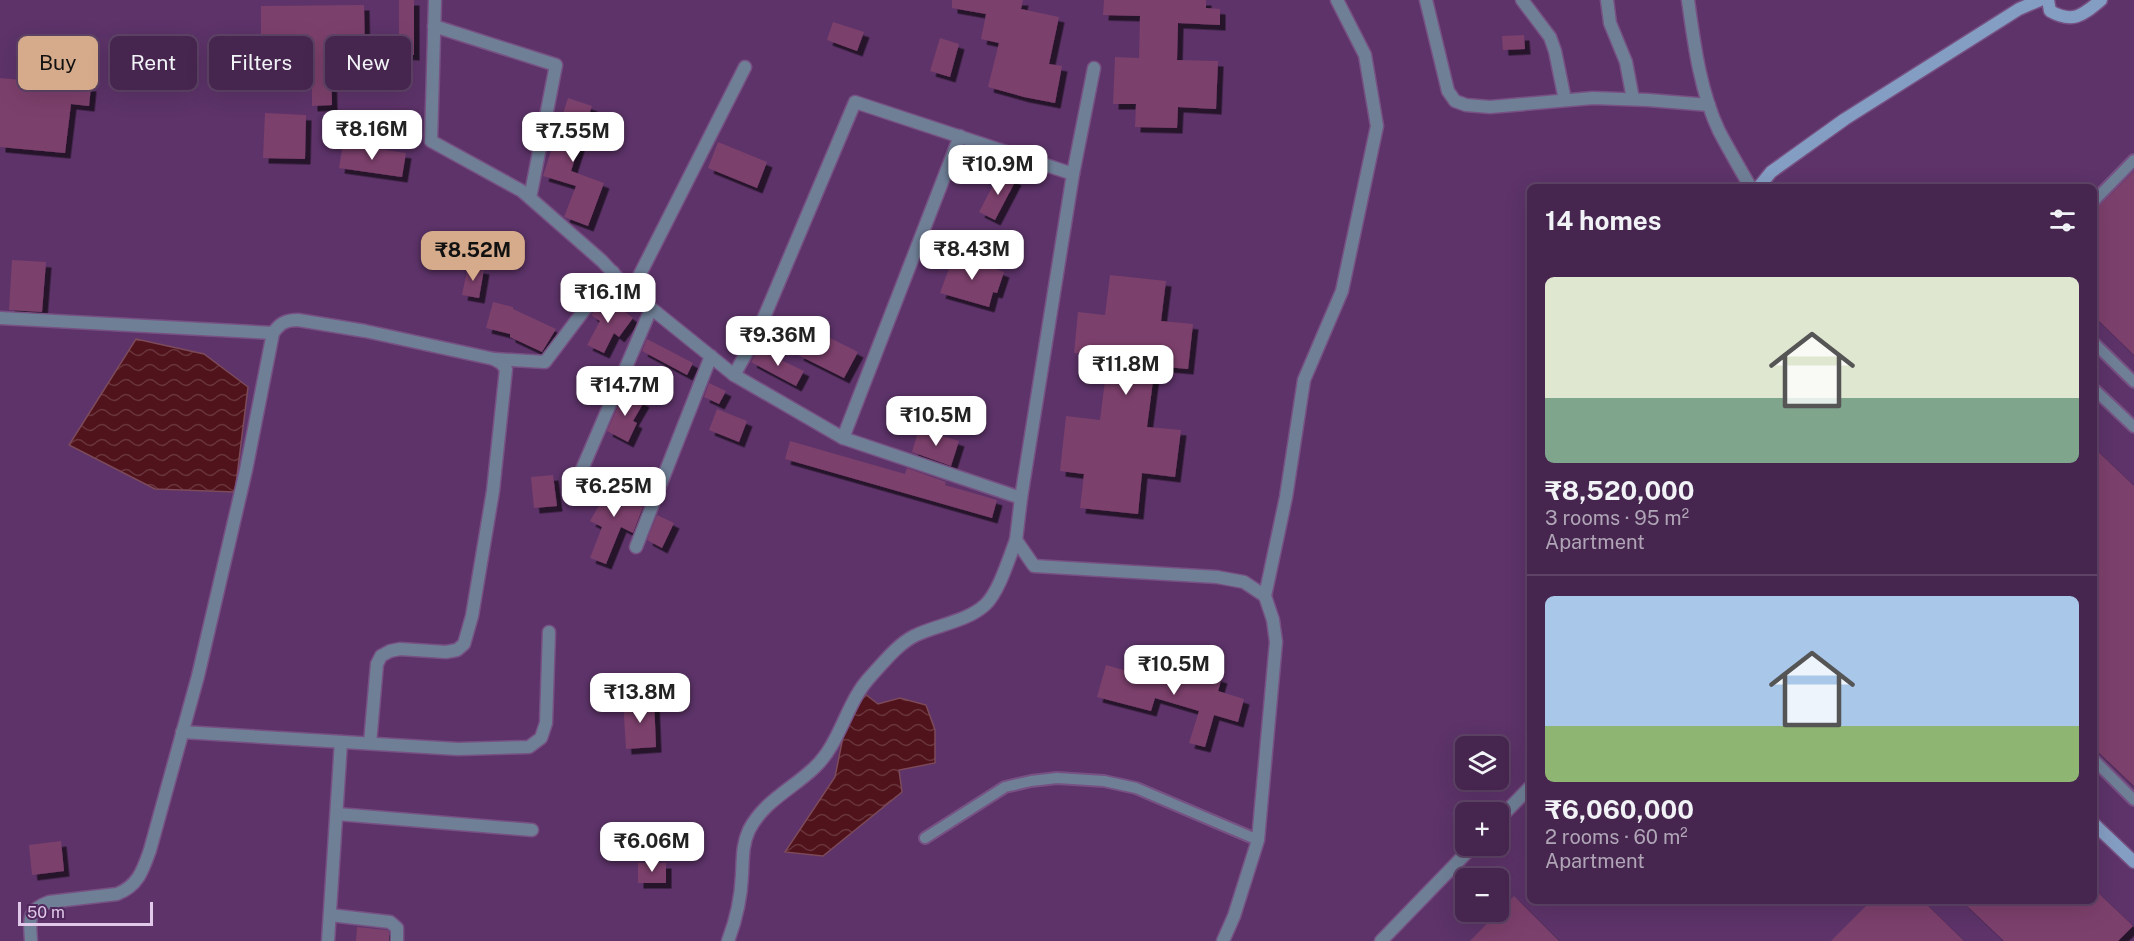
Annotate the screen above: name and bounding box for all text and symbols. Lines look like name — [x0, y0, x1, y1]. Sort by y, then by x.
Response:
chip: Buy — [18, 36, 98, 90]
chip: Rent — [110, 36, 197, 90]
chip: Filters — [209, 36, 313, 90]
chip: New — [325, 36, 411, 90]
pin: ₹8.16M — [323, 110, 421, 161]
pin: ₹7.55M — [524, 112, 622, 163]
text: ₹8.16M — [336, 117, 408, 141]
text: ₹7.55M — [536, 119, 610, 143]
pin: ₹10.9M — [949, 145, 1047, 196]
text: ₹10.9M — [962, 152, 1034, 176]
icon: filters — [2046, 204, 2079, 237]
text: 14 homes — [1545, 205, 1661, 236]
pin: ₹8.43M — [923, 230, 1021, 281]
pin: ₹8.52M — [424, 231, 522, 282]
text: ₹8.43M — [934, 237, 1010, 261]
text: ₹8.52M — [435, 238, 511, 262]
pin: ₹16.1M — [559, 273, 657, 324]
text: ₹16.1M — [575, 280, 641, 304]
pin: ₹9.36M — [729, 316, 827, 367]
icon: home — [1758, 316, 1866, 424]
text: ₹9.36M — [740, 323, 816, 347]
pin: ₹11.8M — [1077, 345, 1175, 396]
text: ₹11.8M — [1092, 352, 1160, 376]
pin: ₹14.7M — [576, 366, 674, 417]
text: ₹14.7M — [590, 373, 660, 397]
pin: ₹10.5M — [887, 396, 985, 447]
text: ₹10.5M — [900, 403, 972, 427]
pin: ₹6.25M — [565, 467, 663, 518]
text: ₹6.25M — [576, 474, 652, 498]
text: ₹8,520,000 — [1545, 475, 1695, 506]
text: 3 rooms · 95 m² — [1545, 506, 1689, 530]
text: Apartment — [1545, 530, 1645, 554]
icon: home — [1758, 635, 1866, 743]
pin: ₹10.5M — [1125, 645, 1223, 696]
text: ₹10.5M — [1138, 652, 1210, 676]
pin: ₹13.8M — [591, 673, 689, 724]
text: ₹13.8M — [604, 680, 676, 704]
map controls — [1455, 736, 1509, 922]
button: layers — [1455, 736, 1509, 790]
text: ₹6,060,000 — [1545, 794, 1694, 825]
button: + — [1455, 802, 1509, 856]
pin: ₹6.06M — [603, 822, 701, 873]
text: 2 rooms · 60 m² — [1545, 825, 1688, 849]
text: ₹6.06M — [614, 829, 690, 853]
text: Apartment — [1545, 849, 1645, 873]
button: − — [1455, 868, 1509, 922]
scale bar — [18, 899, 153, 926]
text: 50 m — [27, 903, 65, 922]

